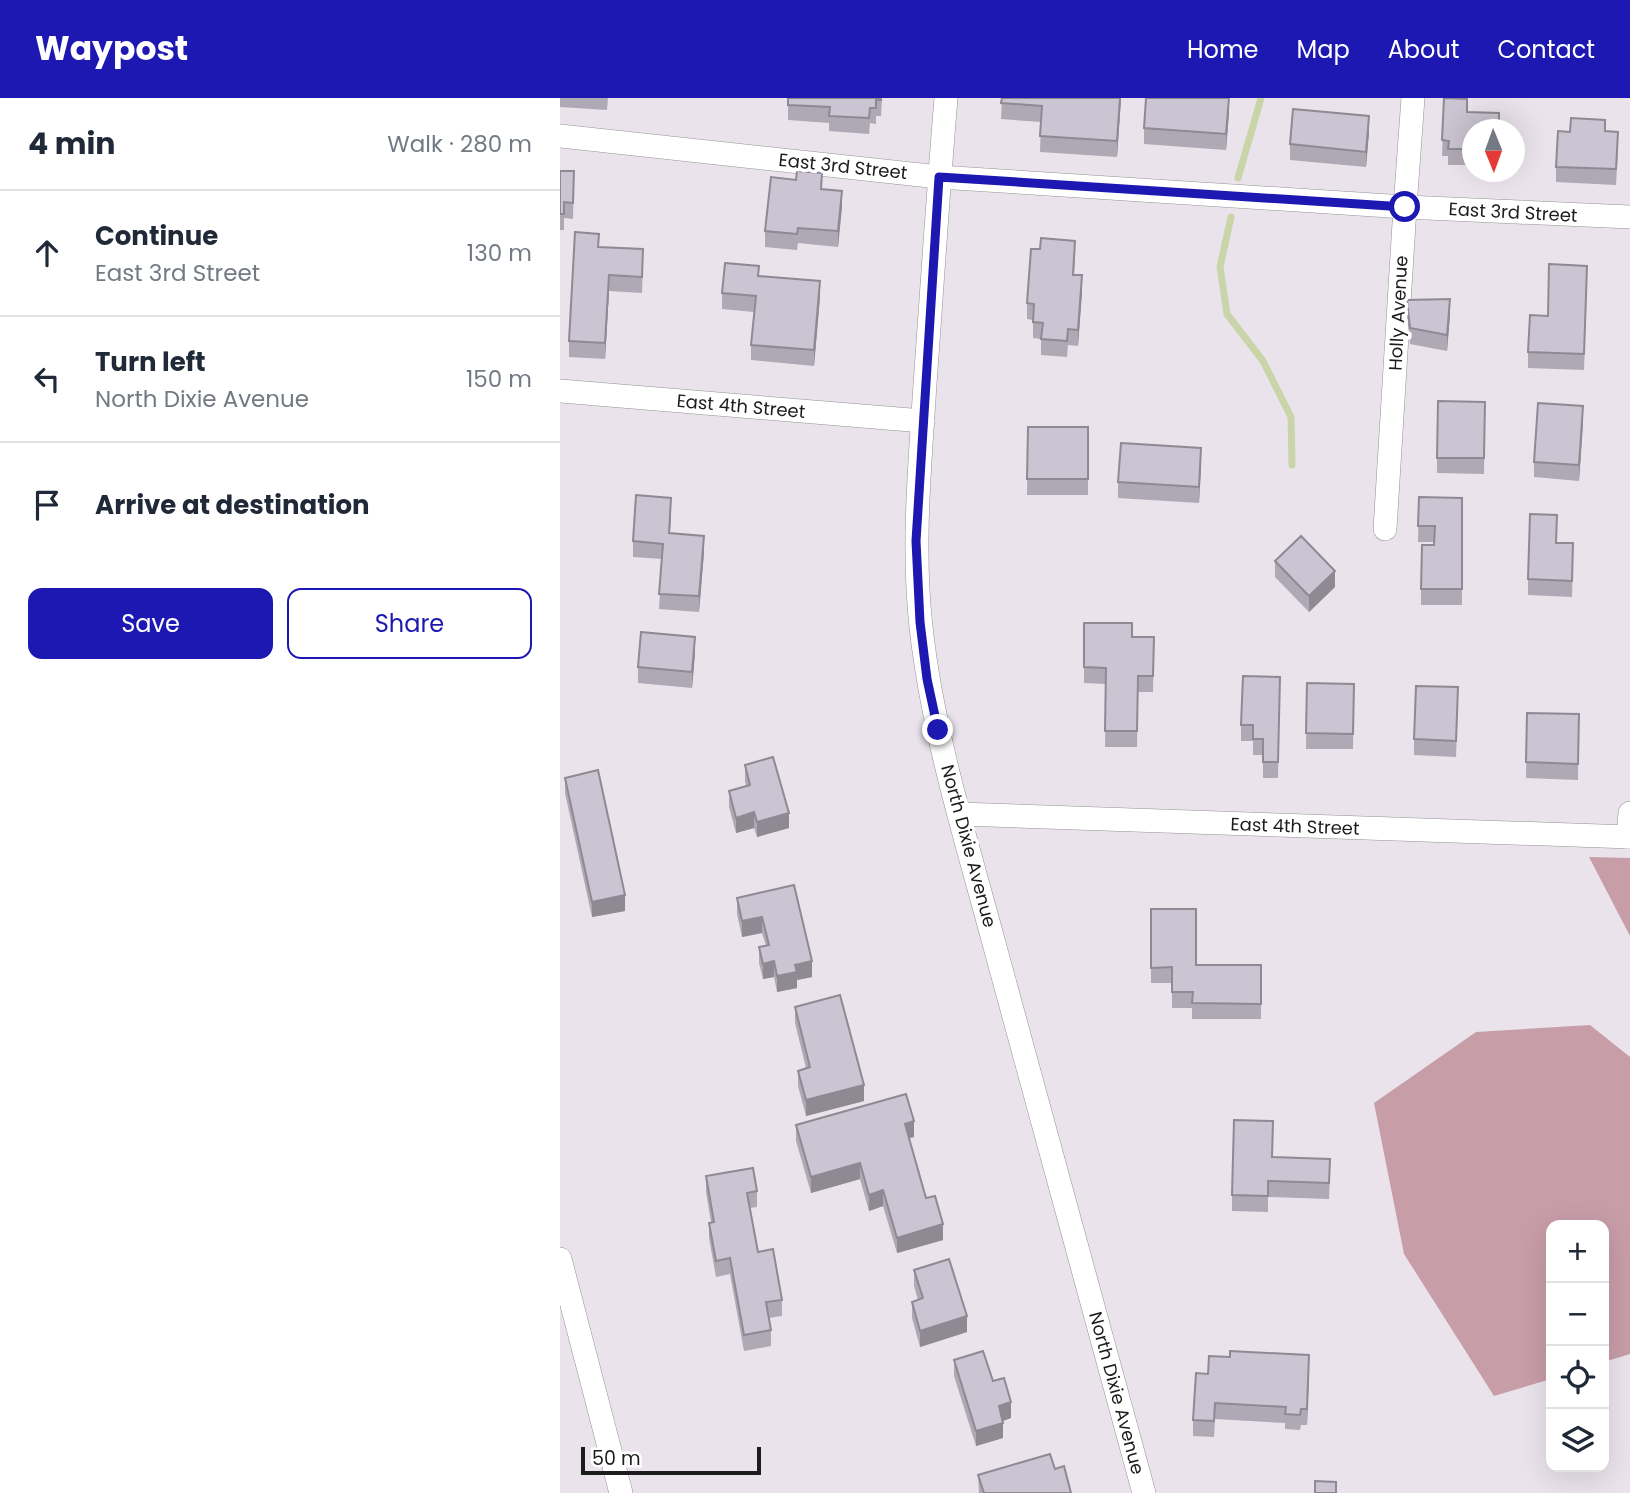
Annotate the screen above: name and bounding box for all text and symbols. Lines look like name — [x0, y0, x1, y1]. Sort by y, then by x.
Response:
text: Waypost — [35, 25, 188, 72]
text: Home — [1187, 33, 1259, 66]
text: Map — [1297, 33, 1350, 66]
text: About — [1388, 33, 1459, 66]
text: Contact — [1497, 33, 1595, 66]
north arrow — [1462, 119, 1525, 182]
text: 4 min — [28, 122, 116, 165]
text: Walk · 280 m — [387, 128, 532, 160]
street label: East 3rd Street — [777, 147, 909, 185]
route start — [1389, 191, 1420, 222]
street label: East 3rd Street — [1448, 196, 1578, 228]
text: Continue — [95, 218, 218, 254]
icon: ahead — [28, 234, 66, 272]
text: 130 m — [467, 237, 532, 269]
street label: Holly Avenue — [1382, 255, 1414, 371]
text: East 3rd Street — [95, 257, 260, 289]
text: Turn left — [95, 344, 206, 380]
icon: left — [28, 360, 66, 398]
text: 150 m — [466, 363, 532, 395]
text: North Dixie Avenue — [95, 383, 309, 415]
street label: East 4th Street — [676, 388, 806, 424]
icon: arrive — [28, 486, 66, 524]
text: Arrive at destination — [95, 487, 370, 523]
button: Save — [28, 588, 273, 659]
button: Share — [287, 588, 532, 659]
route end — [922, 714, 953, 745]
street label: North Dixie Avenue — [935, 762, 1003, 930]
street label: East 4th Street — [1230, 811, 1360, 841]
map controls — [1546, 1220, 1609, 1472]
button: + — [1546, 1220, 1609, 1283]
button: − — [1546, 1283, 1609, 1346]
street label: North Dixie Avenue — [1083, 1309, 1151, 1477]
button: locate — [1546, 1346, 1609, 1409]
button: layers — [1546, 1409, 1609, 1472]
scale bar — [581, 1444, 761, 1476]
text: 50 m — [592, 1445, 641, 1472]

